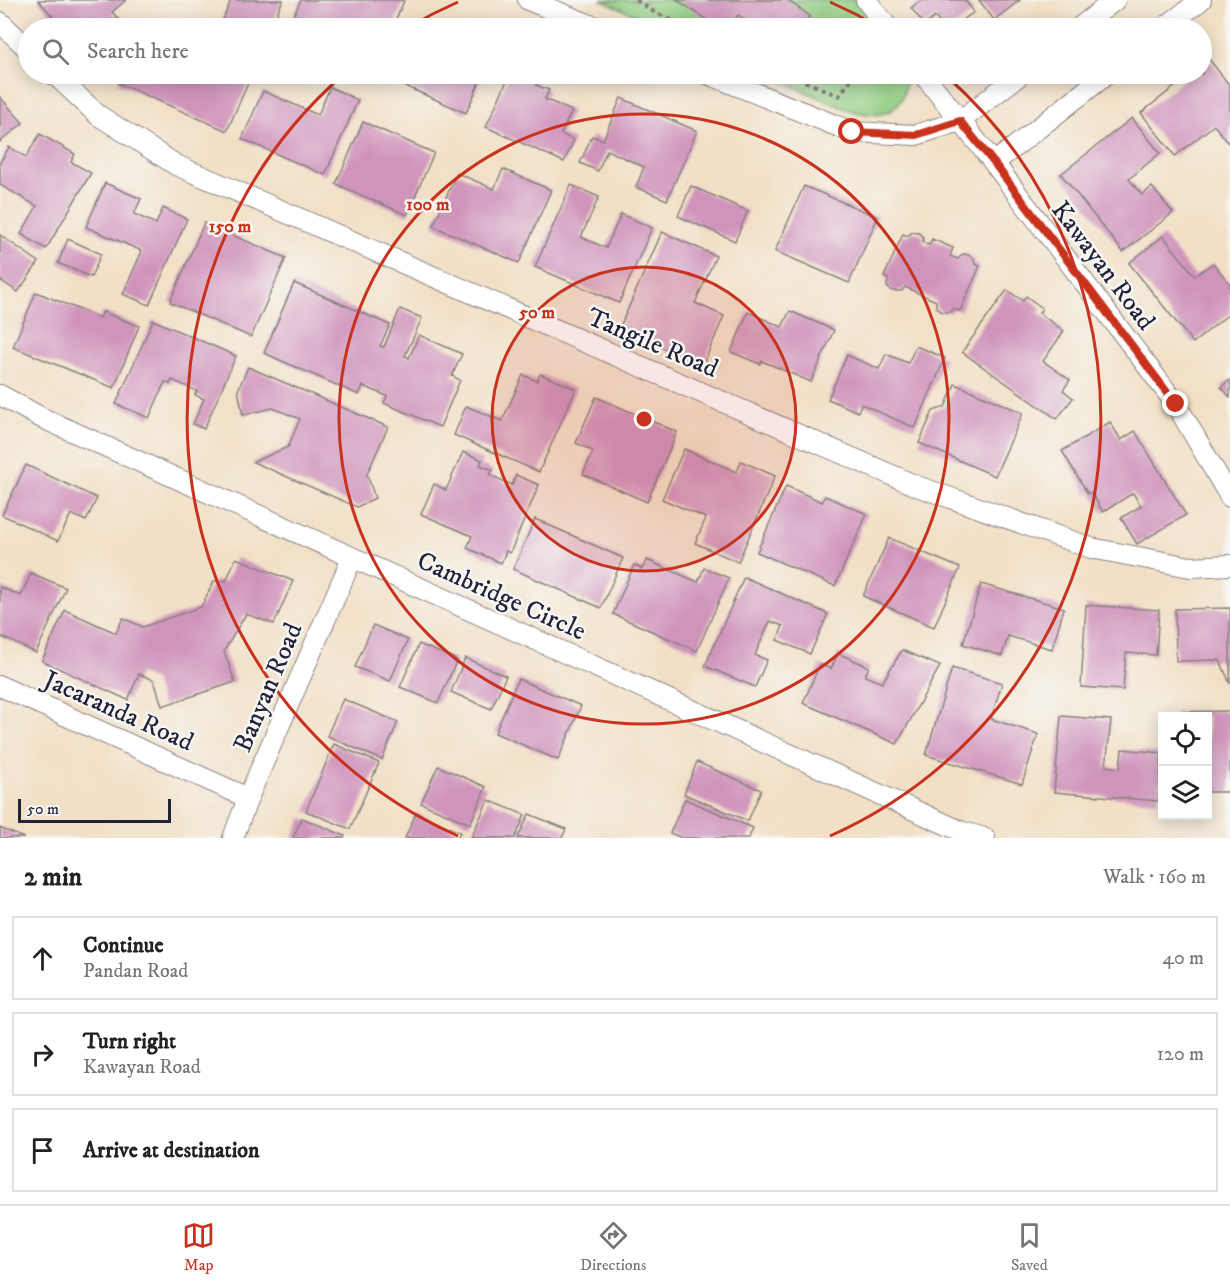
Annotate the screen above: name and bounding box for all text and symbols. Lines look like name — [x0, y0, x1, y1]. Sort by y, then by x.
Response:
search box — [18, 18, 1212, 84]
icon: search — [39, 35, 72, 68]
text: Search here — [87, 38, 189, 65]
route start — [838, 118, 864, 144]
text: 100 m — [406, 194, 450, 216]
street label: Kawayan Road — [1044, 195, 1162, 337]
text: 150 m — [209, 216, 252, 238]
street label: Tangile Road — [582, 301, 723, 386]
text: 50 m — [518, 302, 555, 324]
route end — [1162, 390, 1188, 416]
centre of rings — [634, 409, 654, 429]
street label: Cambridge Circle — [412, 544, 591, 648]
street label: Banyan Road — [226, 618, 310, 757]
street label: Jacaranda Road — [36, 663, 199, 759]
map controls — [1158, 712, 1212, 820]
button: locate — [1158, 712, 1212, 766]
button: layers — [1158, 766, 1212, 820]
scale bar — [18, 796, 171, 824]
text: 50 m — [27, 799, 59, 819]
text: 2 min — [24, 861, 82, 894]
text: Walk · 160 m — [1103, 865, 1206, 890]
text: Continue — [83, 932, 164, 959]
icon: ahead — [26, 942, 59, 975]
text: 40 m — [1162, 946, 1204, 971]
text: Pandan Road — [83, 959, 188, 984]
text: Turn right — [83, 1028, 176, 1055]
icon: right — [26, 1038, 59, 1071]
text: 120 m — [1157, 1042, 1204, 1067]
text: Kawayan Road — [83, 1055, 201, 1080]
icon: arrive — [26, 1134, 59, 1167]
text: Arrive at destination — [83, 1137, 260, 1164]
tab: Map — [182, 1219, 215, 1275]
tab: Directions — [580, 1219, 646, 1275]
tab: Saved — [1011, 1219, 1048, 1275]

